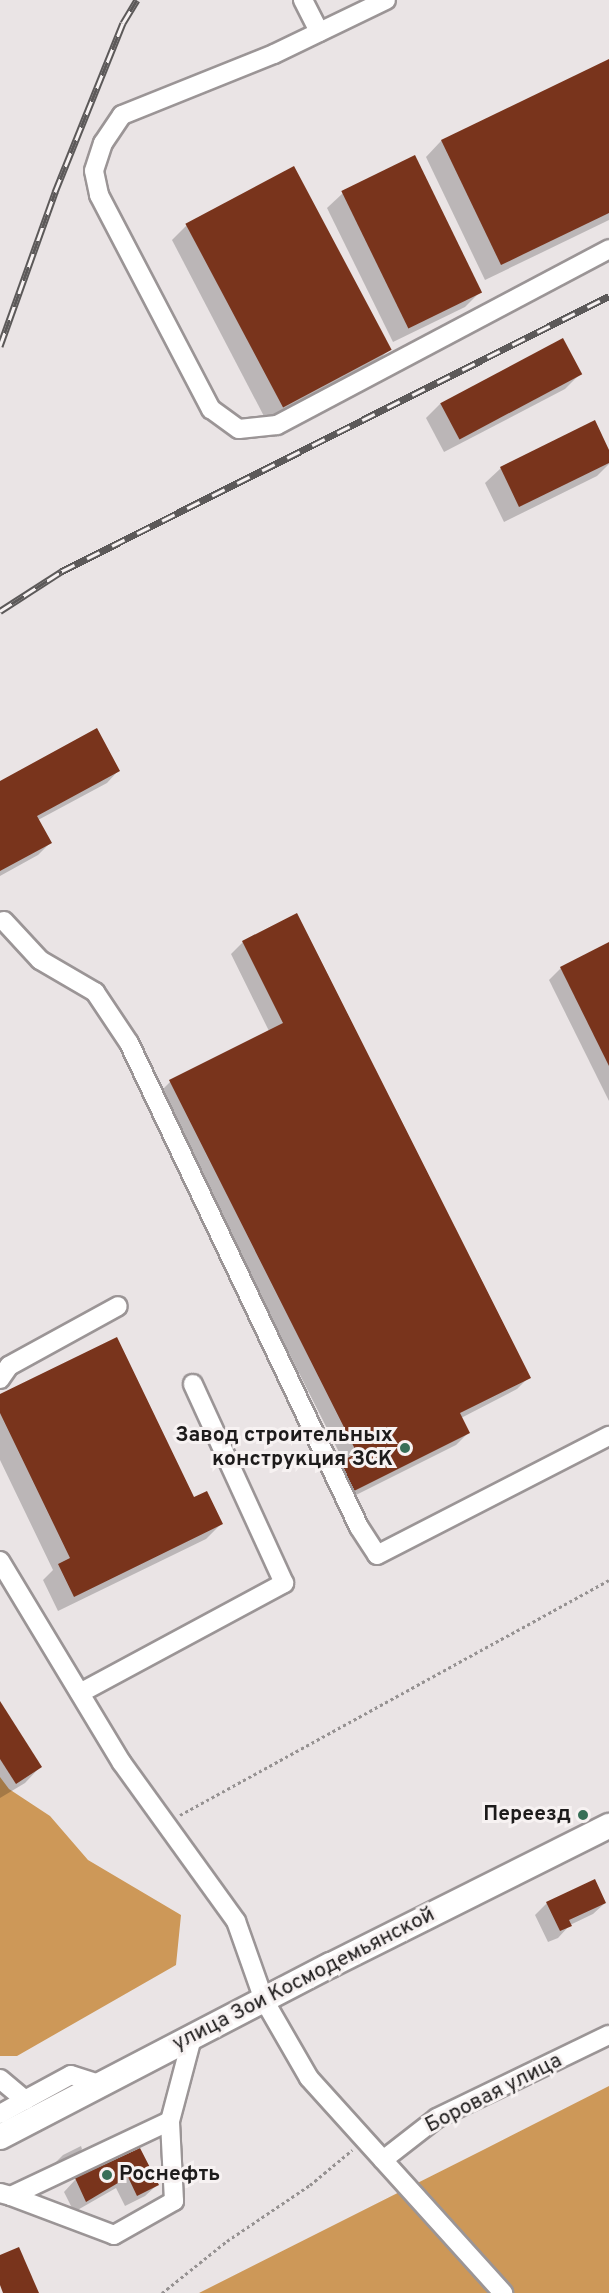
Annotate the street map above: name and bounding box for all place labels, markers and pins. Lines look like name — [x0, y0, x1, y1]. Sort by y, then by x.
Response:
place label: Завод строительных конструкция ЗСК — [175, 1423, 393, 1473]
marker: Завод строительных конструкция ЗСК — [398, 1441, 412, 1455]
place label: Переезд — [483, 1802, 571, 1828]
marker: Переезд — [576, 1808, 590, 1822]
place label: Роснефть — [119, 2162, 220, 2188]
marker: Роснефть — [100, 2168, 114, 2182]

